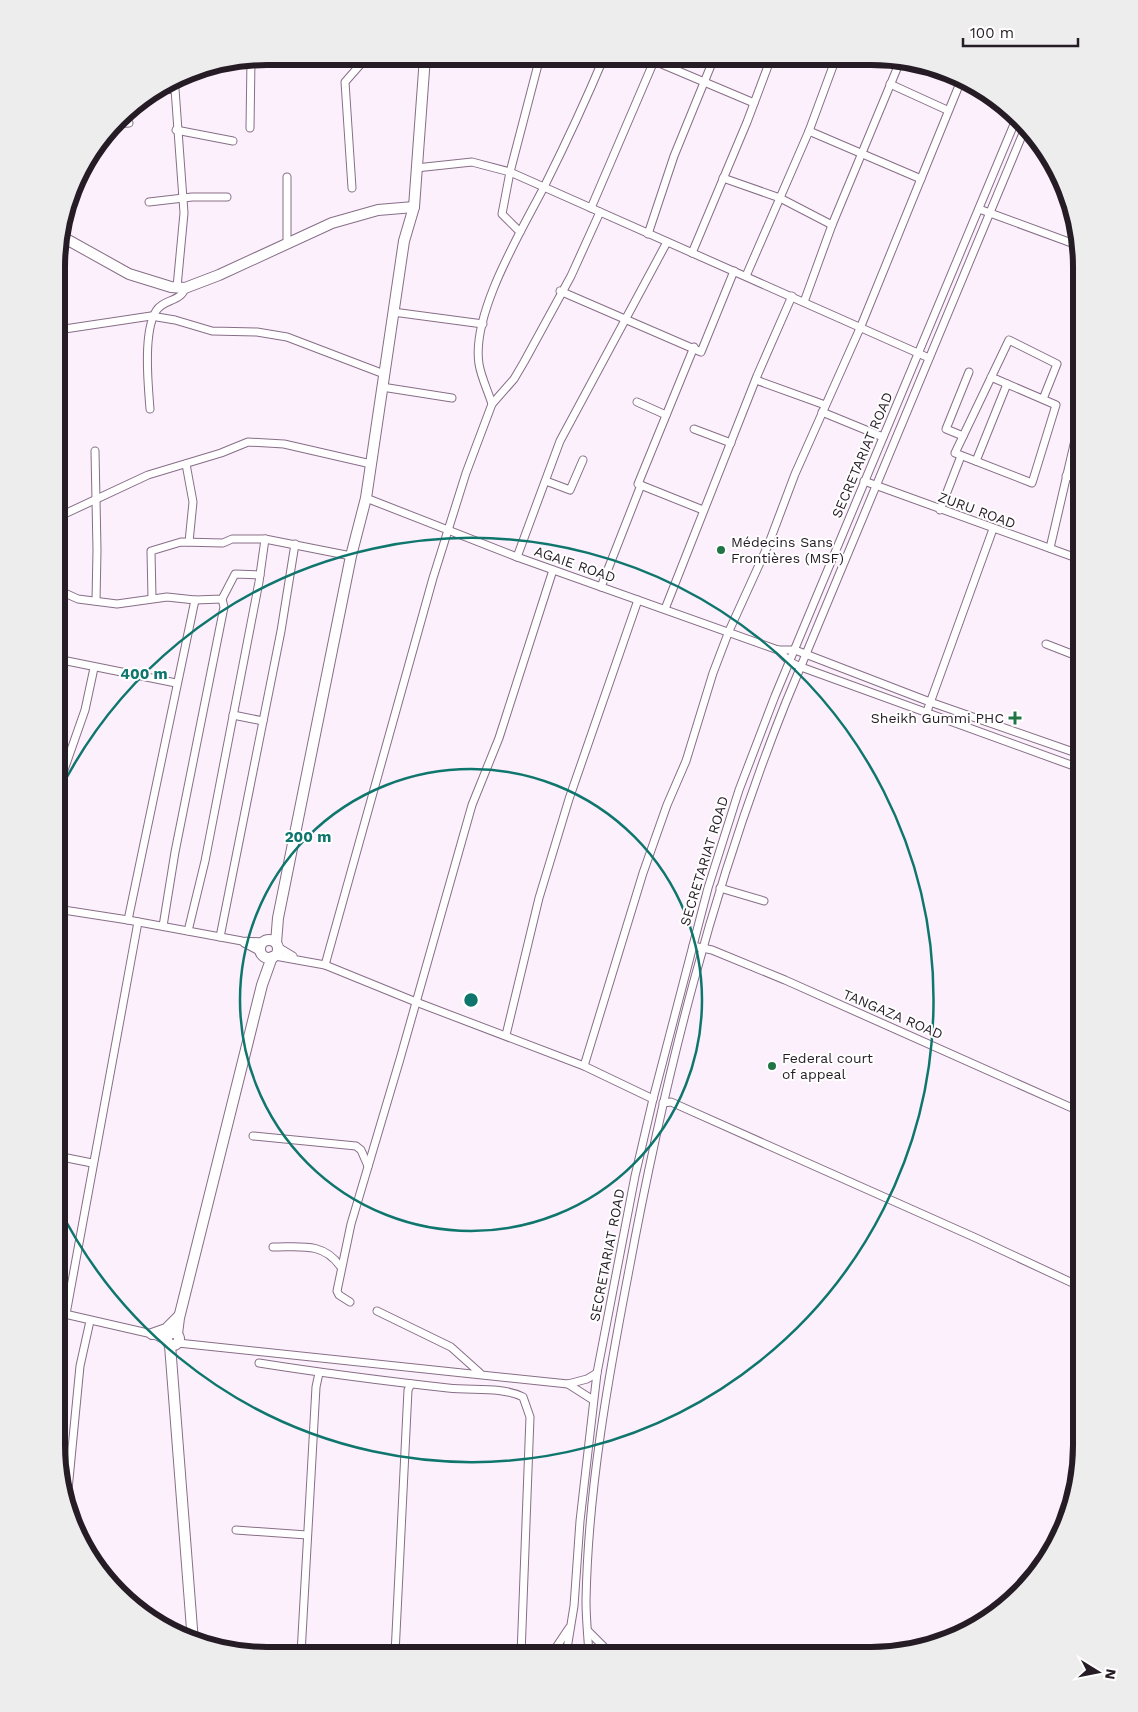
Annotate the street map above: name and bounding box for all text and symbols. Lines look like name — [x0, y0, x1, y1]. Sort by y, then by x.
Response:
scale bar — [963, 15, 1078, 47]
text: 100 m — [970, 24, 1014, 42]
street label: SECRETARIAT ROAD — [828, 390, 896, 520]
street label: ZURU ROAD — [936, 489, 1018, 531]
place label: Médecins Sans Frontières (MSF) — [731, 534, 844, 566]
street label: AGAIE ROAD — [532, 543, 618, 585]
marker: Médecins Sans Frontières (MSF) — [715, 544, 727, 556]
text: 400 m — [120, 665, 168, 683]
place label: Sheikh Gummi PHC — [871, 710, 1004, 726]
marker: Sheikh Gummi PHC — [1008, 711, 1022, 725]
street label: SECRETARIAT ROAD — [677, 794, 731, 928]
text: 200 m — [285, 828, 331, 846]
street label: TANGAZA ROAD — [841, 986, 945, 1042]
centre of rings — [462, 991, 480, 1009]
place label: Federal court of appeal — [782, 1050, 873, 1082]
marker: Federal court of appeal — [766, 1060, 778, 1072]
street label: SECRETARIAT ROAD — [586, 1187, 628, 1323]
north arrow — [1073, 1647, 1123, 1697]
text: N — [1102, 1668, 1120, 1681]

